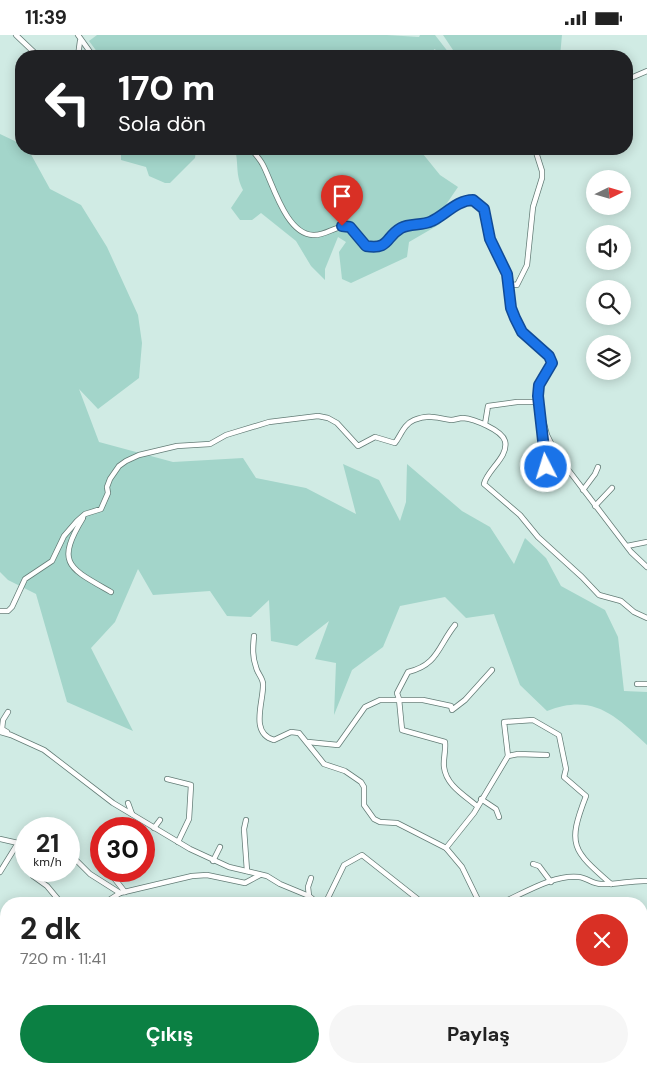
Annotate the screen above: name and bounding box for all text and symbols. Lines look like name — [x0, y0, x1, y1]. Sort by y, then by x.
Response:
text: 11:39 — [25, 5, 67, 30]
text: 170 m — [118, 65, 215, 111]
icon: left — [35, 70, 100, 135]
text: Sola dön — [118, 109, 206, 138]
north arrow — [586, 170, 631, 215]
map controls — [586, 170, 631, 380]
pin — [321, 175, 363, 226]
icon: arrive — [328, 182, 356, 210]
button: sound — [586, 225, 631, 270]
button: search — [586, 280, 631, 325]
button: layers — [586, 335, 631, 380]
position arrow — [519, 440, 571, 492]
speed limit sign: 30 — [90, 817, 155, 882]
text: 21 — [36, 827, 59, 860]
text: km/h — [33, 854, 62, 870]
text: 2 dk — [20, 909, 81, 948]
button: close — [576, 914, 628, 966]
text: 720 m · 11:41 — [20, 948, 106, 969]
button: Çıkış — [20, 1005, 319, 1063]
button: Paylaş — [329, 1005, 628, 1063]

